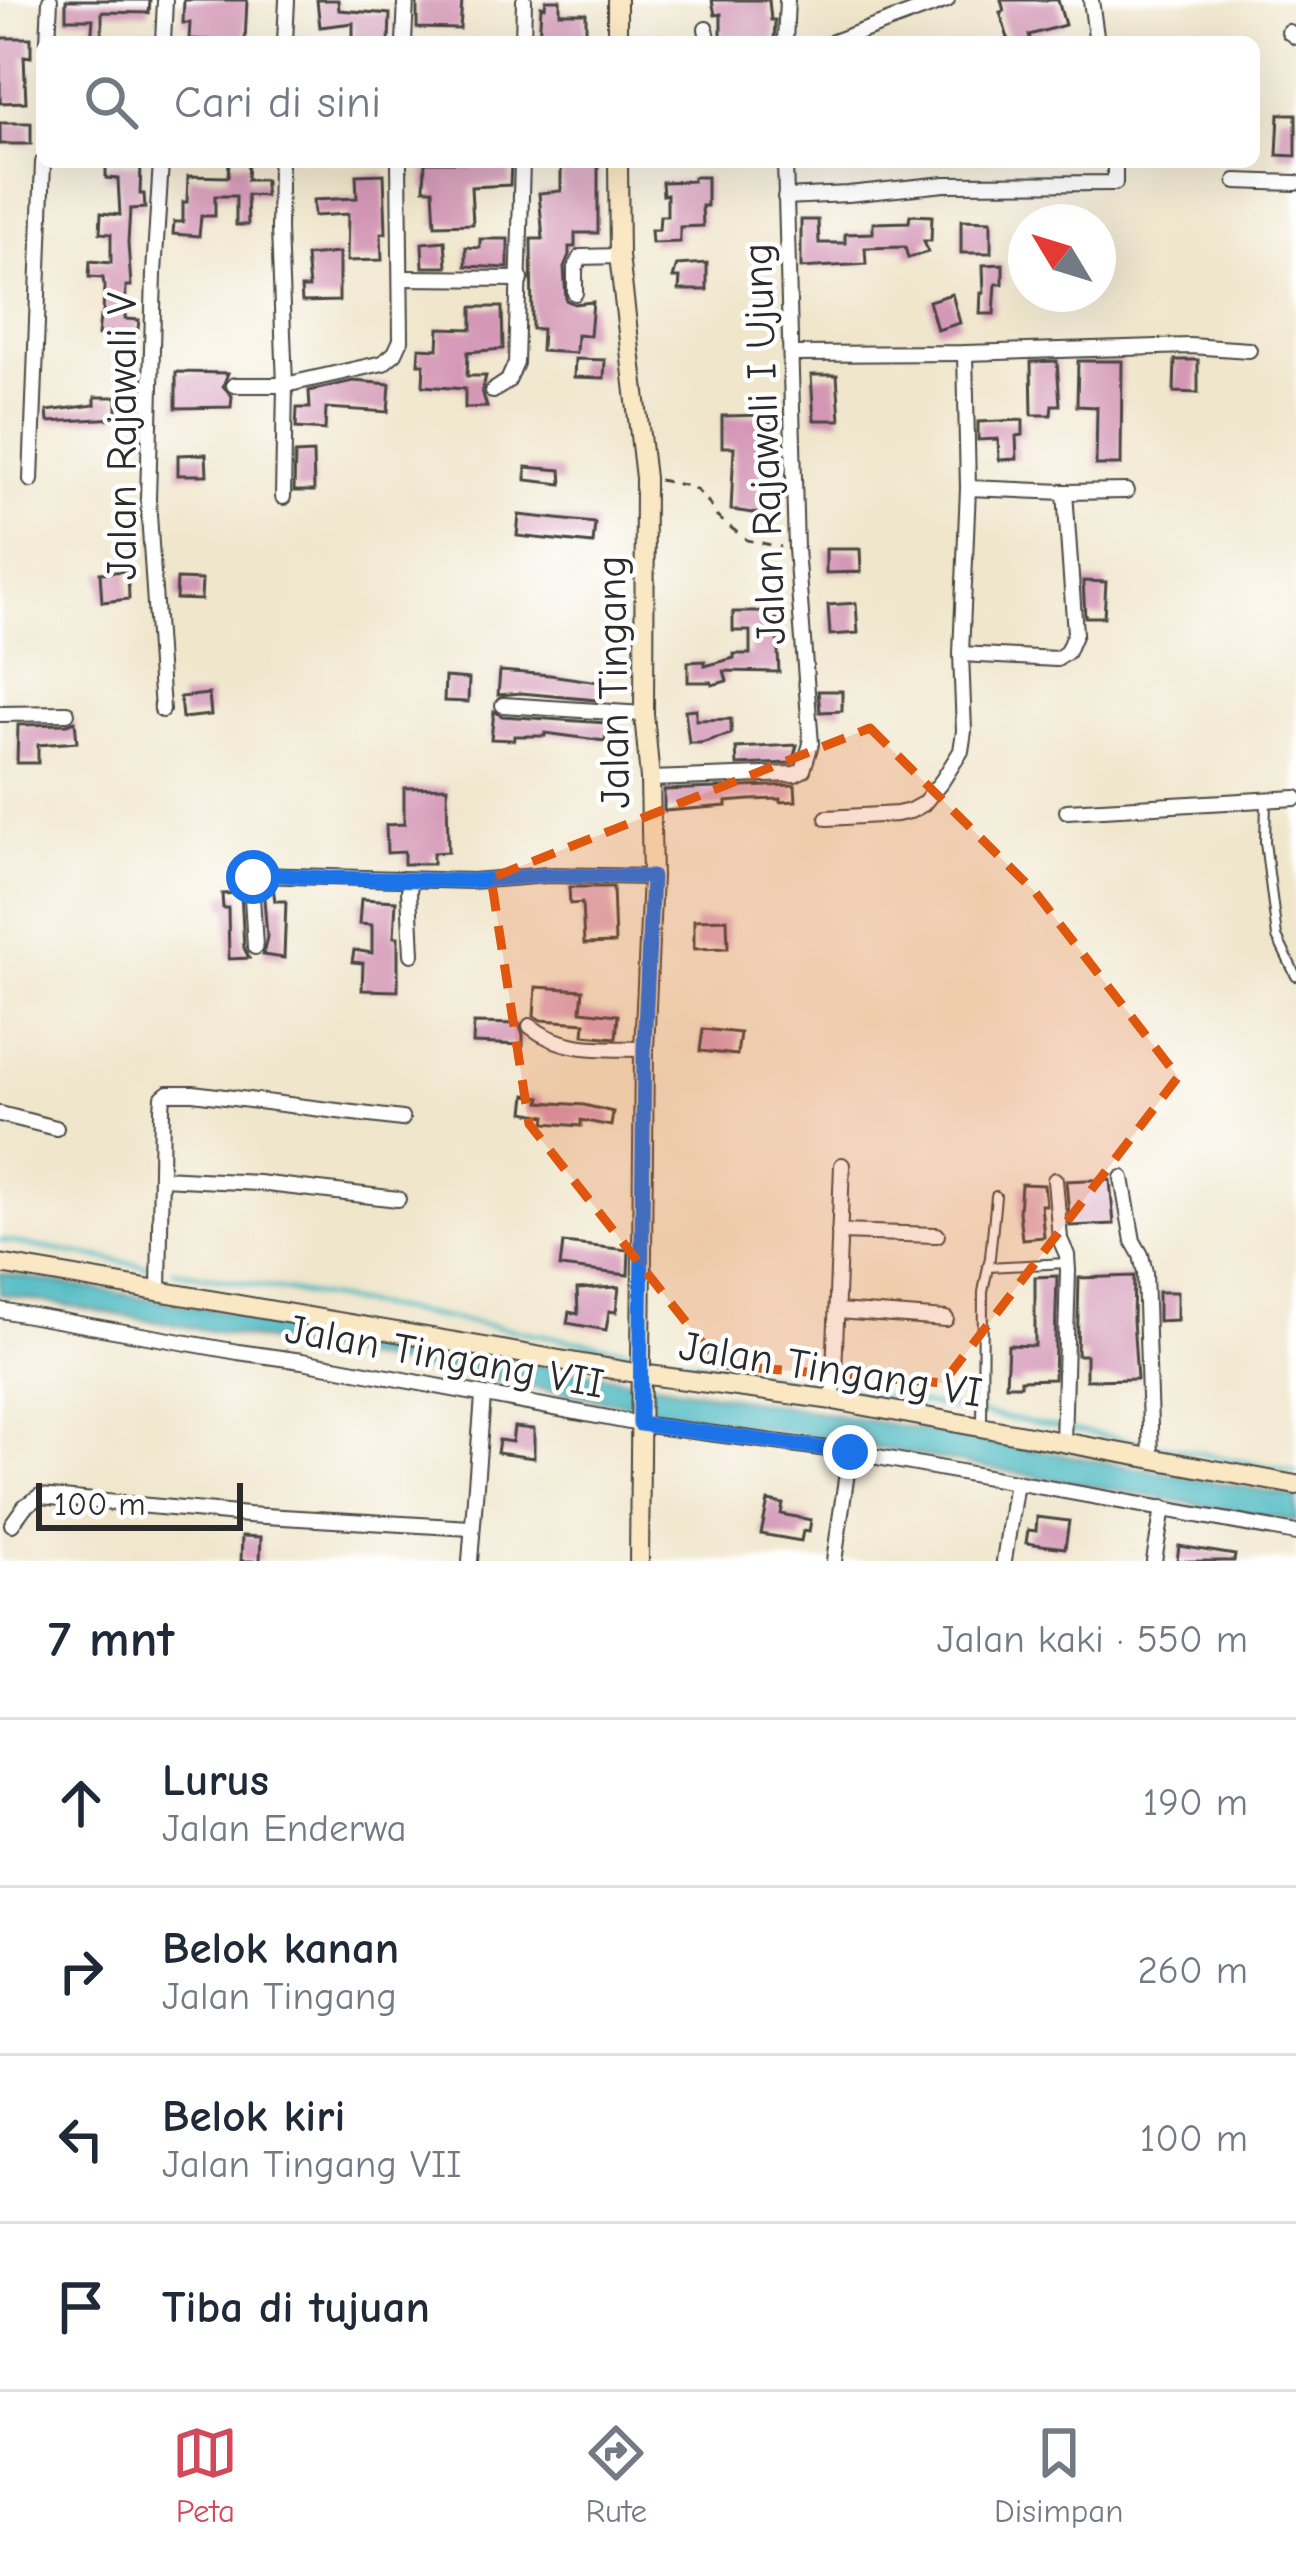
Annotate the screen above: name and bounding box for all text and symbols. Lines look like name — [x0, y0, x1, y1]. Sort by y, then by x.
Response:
search box — [36, 36, 1260, 168]
icon: search — [78, 69, 144, 135]
text: Cari di sini — [174, 76, 381, 128]
north arrow — [1008, 204, 1116, 312]
street label: Jalan Rajawali I Ujung — [733, 242, 796, 646]
street label: Jalan Rajawali V — [98, 291, 147, 580]
street label: Jalan Tingang — [587, 555, 640, 809]
route start — [226, 850, 280, 904]
street label: Jalan Tingang VII — [282, 1304, 608, 1409]
street label: Jalan Tingang VI — [676, 1321, 986, 1418]
route end — [823, 1425, 877, 1479]
scale bar — [36, 1477, 243, 1530]
text: 100 m — [54, 1485, 146, 1523]
text: 7 mnt — [48, 1610, 174, 1669]
text: Jalan kaki · 550 m — [937, 1617, 1248, 1662]
text: Lurus — [162, 1754, 269, 1806]
icon: ahead — [48, 1770, 114, 1836]
text: 190 m — [1143, 1780, 1248, 1825]
text: Jalan Enderwa — [162, 1806, 407, 1851]
text: Belok kanan — [162, 1922, 399, 1974]
icon: right — [48, 1938, 114, 2004]
text: 260 m — [1137, 1948, 1248, 1993]
text: Jalan Tingang — [162, 1974, 397, 2019]
text: Belok kiri — [162, 2090, 345, 2142]
icon: left — [48, 2106, 114, 2172]
text: 100 m — [1140, 2116, 1248, 2161]
text: Jalan Tingang VII — [162, 2142, 462, 2187]
icon: arrive — [48, 2274, 114, 2340]
text: Tiba di tujuan — [162, 2281, 430, 2333]
tab: Peta — [172, 2420, 238, 2530]
tab: Rute — [583, 2420, 649, 2530]
tab: Disimpan — [994, 2420, 1124, 2530]

